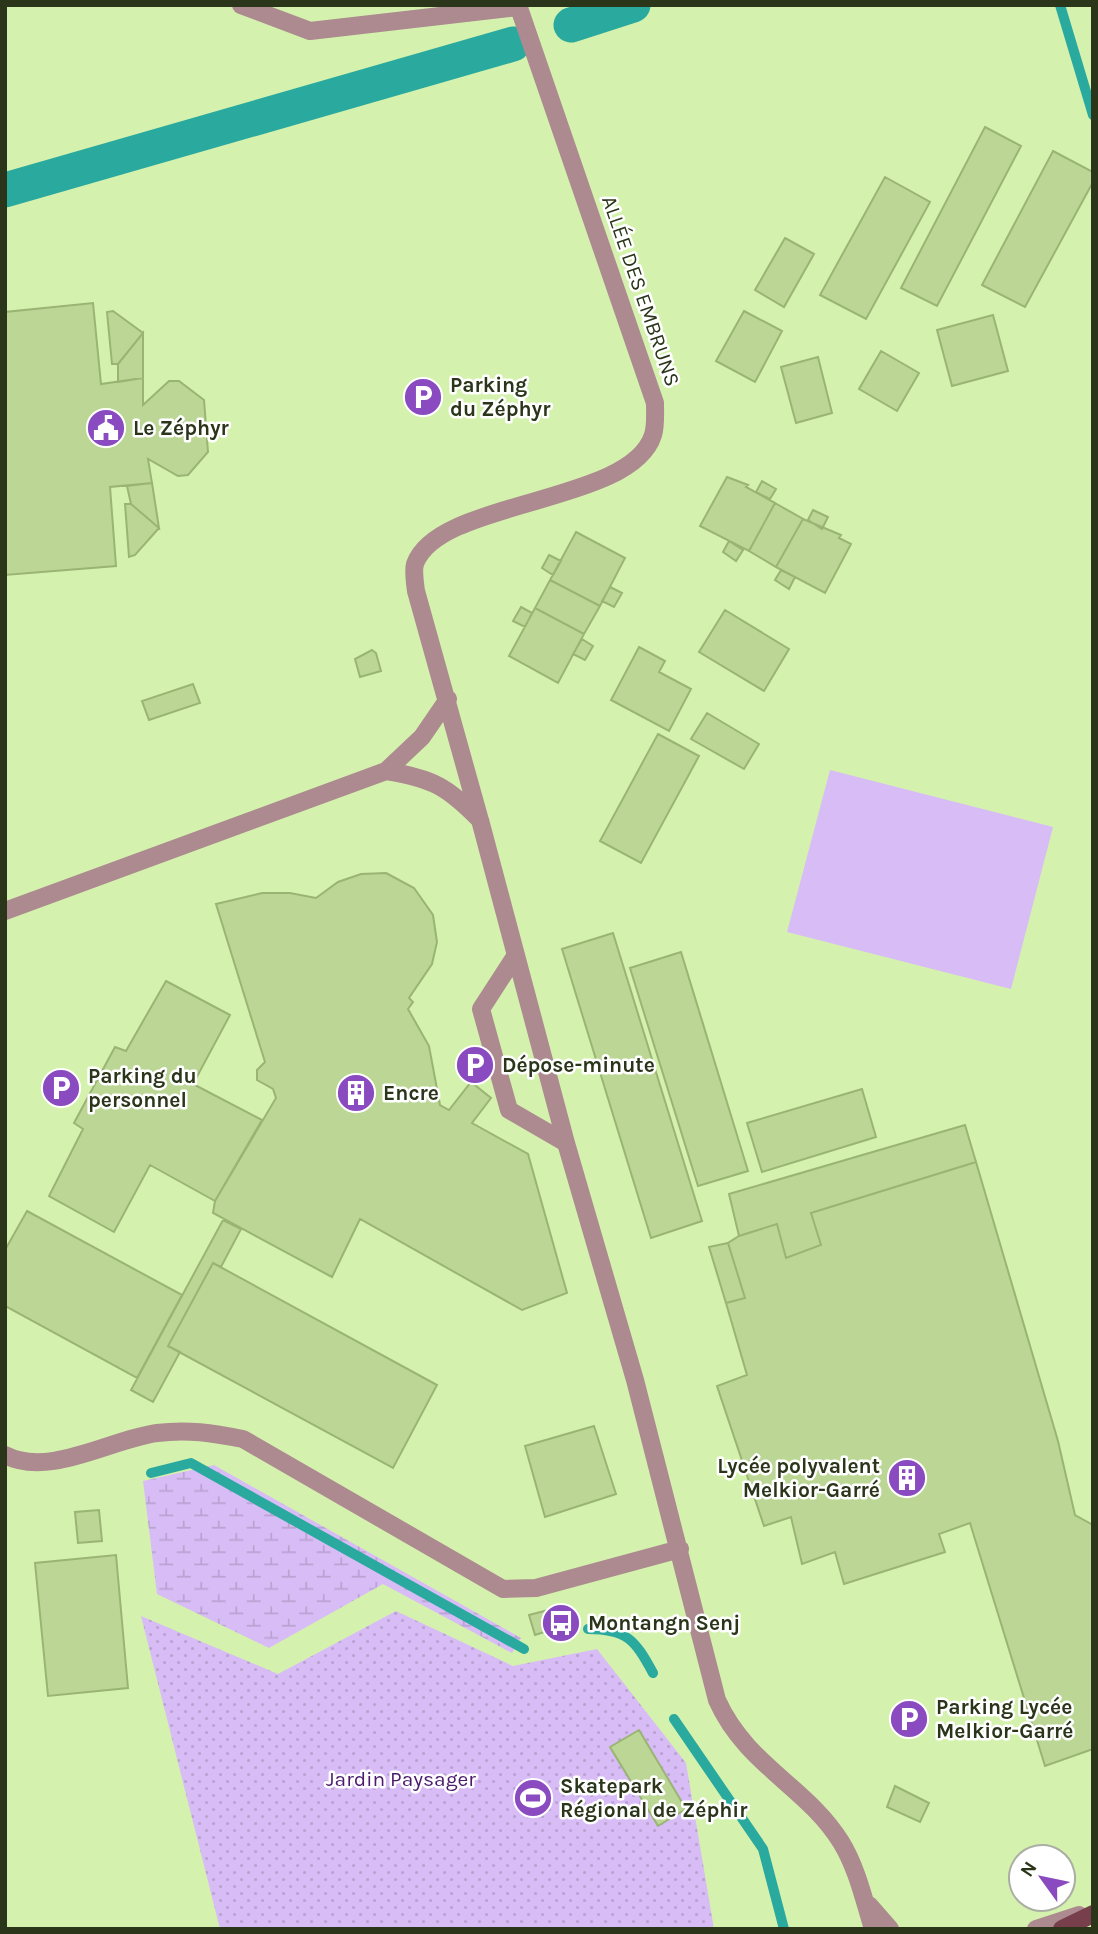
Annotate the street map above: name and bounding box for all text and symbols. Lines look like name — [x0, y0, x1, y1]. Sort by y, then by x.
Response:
street label: ALLÉE DES EMBRUNS — [597, 193, 685, 389]
place label: Parking du Zéphyr — [450, 373, 551, 421]
parking icon: Parking du Zéphyr — [402, 376, 444, 418]
public building icon: Le Zéphyr — [85, 407, 127, 449]
place label: Le Zéphyr — [133, 416, 230, 440]
parking icon: Dépose-minute — [454, 1044, 496, 1086]
place label: Dépose-minute — [502, 1053, 655, 1077]
place label: Parking du personnel — [88, 1064, 197, 1112]
parking icon: Parking du personnel — [40, 1067, 82, 1109]
building icon: Encre — [335, 1072, 377, 1114]
place label: Encre — [383, 1081, 439, 1105]
place label: Lycée polyvalent Melkior-Garré — [717, 1454, 880, 1502]
building icon: Lycée polyvalent Melkior-Garré — [886, 1457, 928, 1499]
bus stop icon: Montangn Senj — [540, 1602, 582, 1644]
place label: Montangn Senj — [588, 1611, 740, 1635]
place label: Parking Lycée Melkior-Garré — [936, 1695, 1073, 1743]
parking icon: Parking Lycée Melkior-Garré — [888, 1698, 930, 1740]
park label: Jardin Paysager — [326, 1767, 476, 1791]
place label: Skatepark Régional de Zéphir — [560, 1774, 748, 1822]
sports icon: Skatepark Régional de Zéphir — [512, 1777, 554, 1819]
north arrow — [1007, 1843, 1077, 1913]
text: N — [1016, 1858, 1042, 1881]

